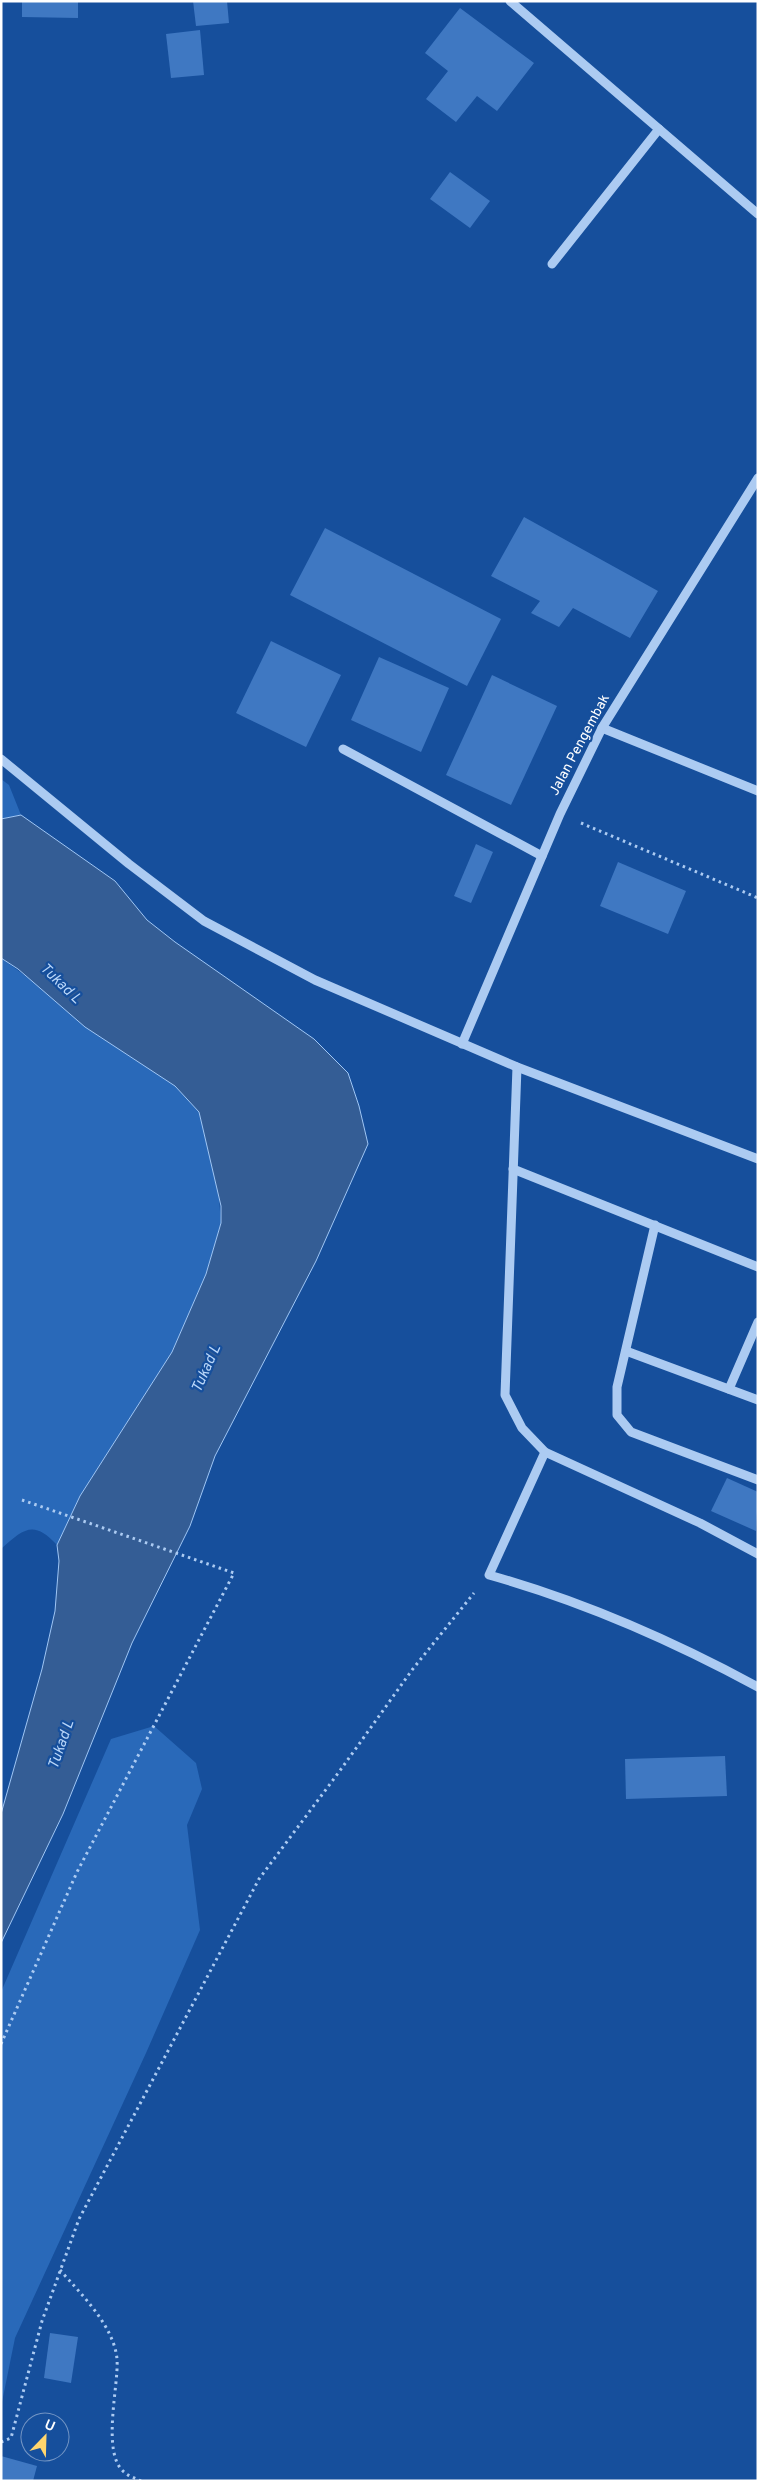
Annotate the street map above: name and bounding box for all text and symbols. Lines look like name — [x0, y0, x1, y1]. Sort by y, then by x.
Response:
street label: Jalan Pengembak — [546, 691, 614, 799]
water label: Tukad L — [35, 960, 85, 1008]
water label: Tukad L — [188, 1342, 226, 1396]
water label: Tukad L — [45, 1718, 79, 1772]
north arrow — [20, 2412, 70, 2462]
text: U — [42, 2417, 57, 2436]

